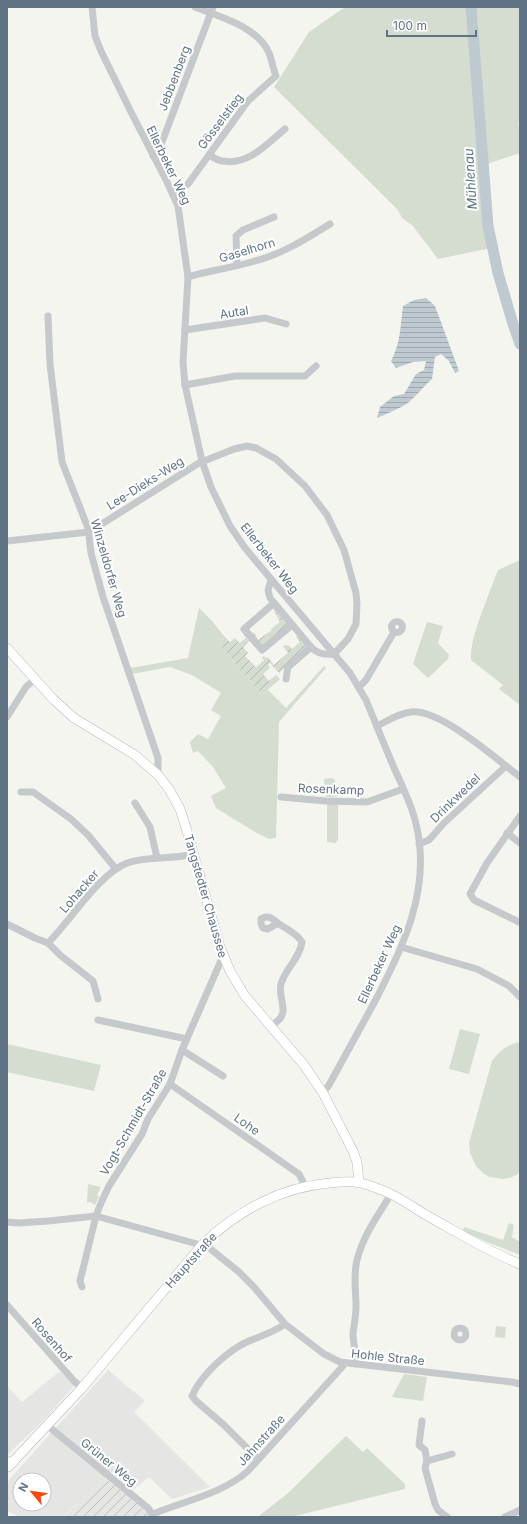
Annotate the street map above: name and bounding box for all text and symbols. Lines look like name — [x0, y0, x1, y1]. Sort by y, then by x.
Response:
scale bar — [387, 12, 476, 38]
text: 100 m — [393, 18, 427, 33]
street label: Jebbenberg — [155, 43, 193, 113]
street label: Gösselstieg — [194, 90, 246, 152]
street label: Ellerbeker Weg — [143, 123, 195, 207]
water label: Mühlenau — [460, 148, 480, 210]
street label: Gaselhorn — [217, 234, 277, 266]
street label: Autal — [218, 302, 250, 322]
street label: Lee-Dieks-Weg — [104, 453, 186, 513]
street label: Winzeldorfer Weg — [88, 517, 130, 619]
street label: Ellerbeker Weg — [238, 520, 302, 596]
street label: Drinkwedel — [427, 770, 483, 826]
street label: Rosenkamp — [298, 780, 364, 798]
street label: Tangstedter Chaussee — [181, 833, 231, 959]
street label: Lohacker — [56, 866, 102, 916]
street label: Ellerbeker Weg — [354, 922, 404, 1006]
street label: Vogt-Schmidt-Straße — [96, 1066, 170, 1178]
street label: Lohe — [231, 1110, 263, 1138]
street label: Hauptstraße — [162, 1229, 220, 1291]
street label: Rosenhof — [29, 1315, 76, 1366]
street label: Hohle Straße — [351, 1346, 425, 1368]
street label: Jahnstraße — [234, 1411, 288, 1469]
street label: Grüner Weg — [78, 1435, 140, 1489]
north arrow — [12, 1472, 52, 1512]
text: N — [15, 1480, 31, 1494]

